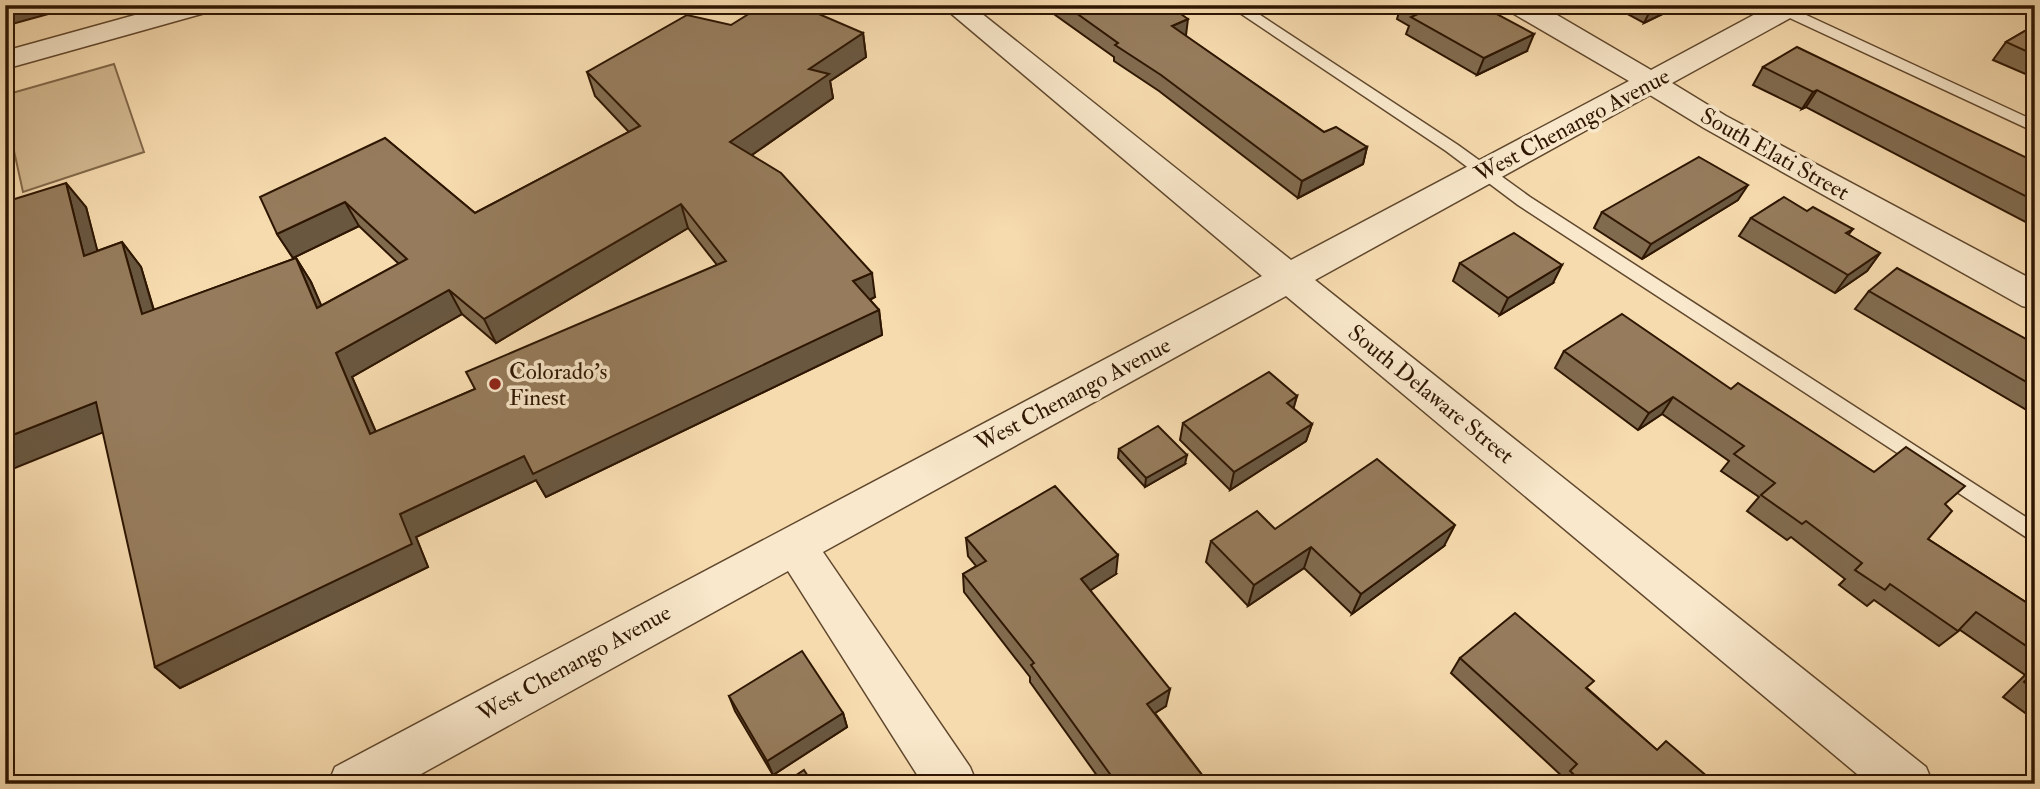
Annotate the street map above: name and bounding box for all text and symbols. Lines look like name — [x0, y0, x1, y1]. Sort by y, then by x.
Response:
street label: West Chenango Avenue — [1469, 61, 1675, 189]
street label: South Elati Street — [1695, 101, 1855, 207]
street label: South Delaware Street — [1342, 318, 1520, 470]
street label: West Chenango Avenue — [970, 330, 1176, 458]
place label: Colorado's Finest — [509, 357, 608, 412]
marker: Colorado's Finest — [487, 376, 503, 392]
street label: West Chenango Avenue — [471, 598, 676, 729]

